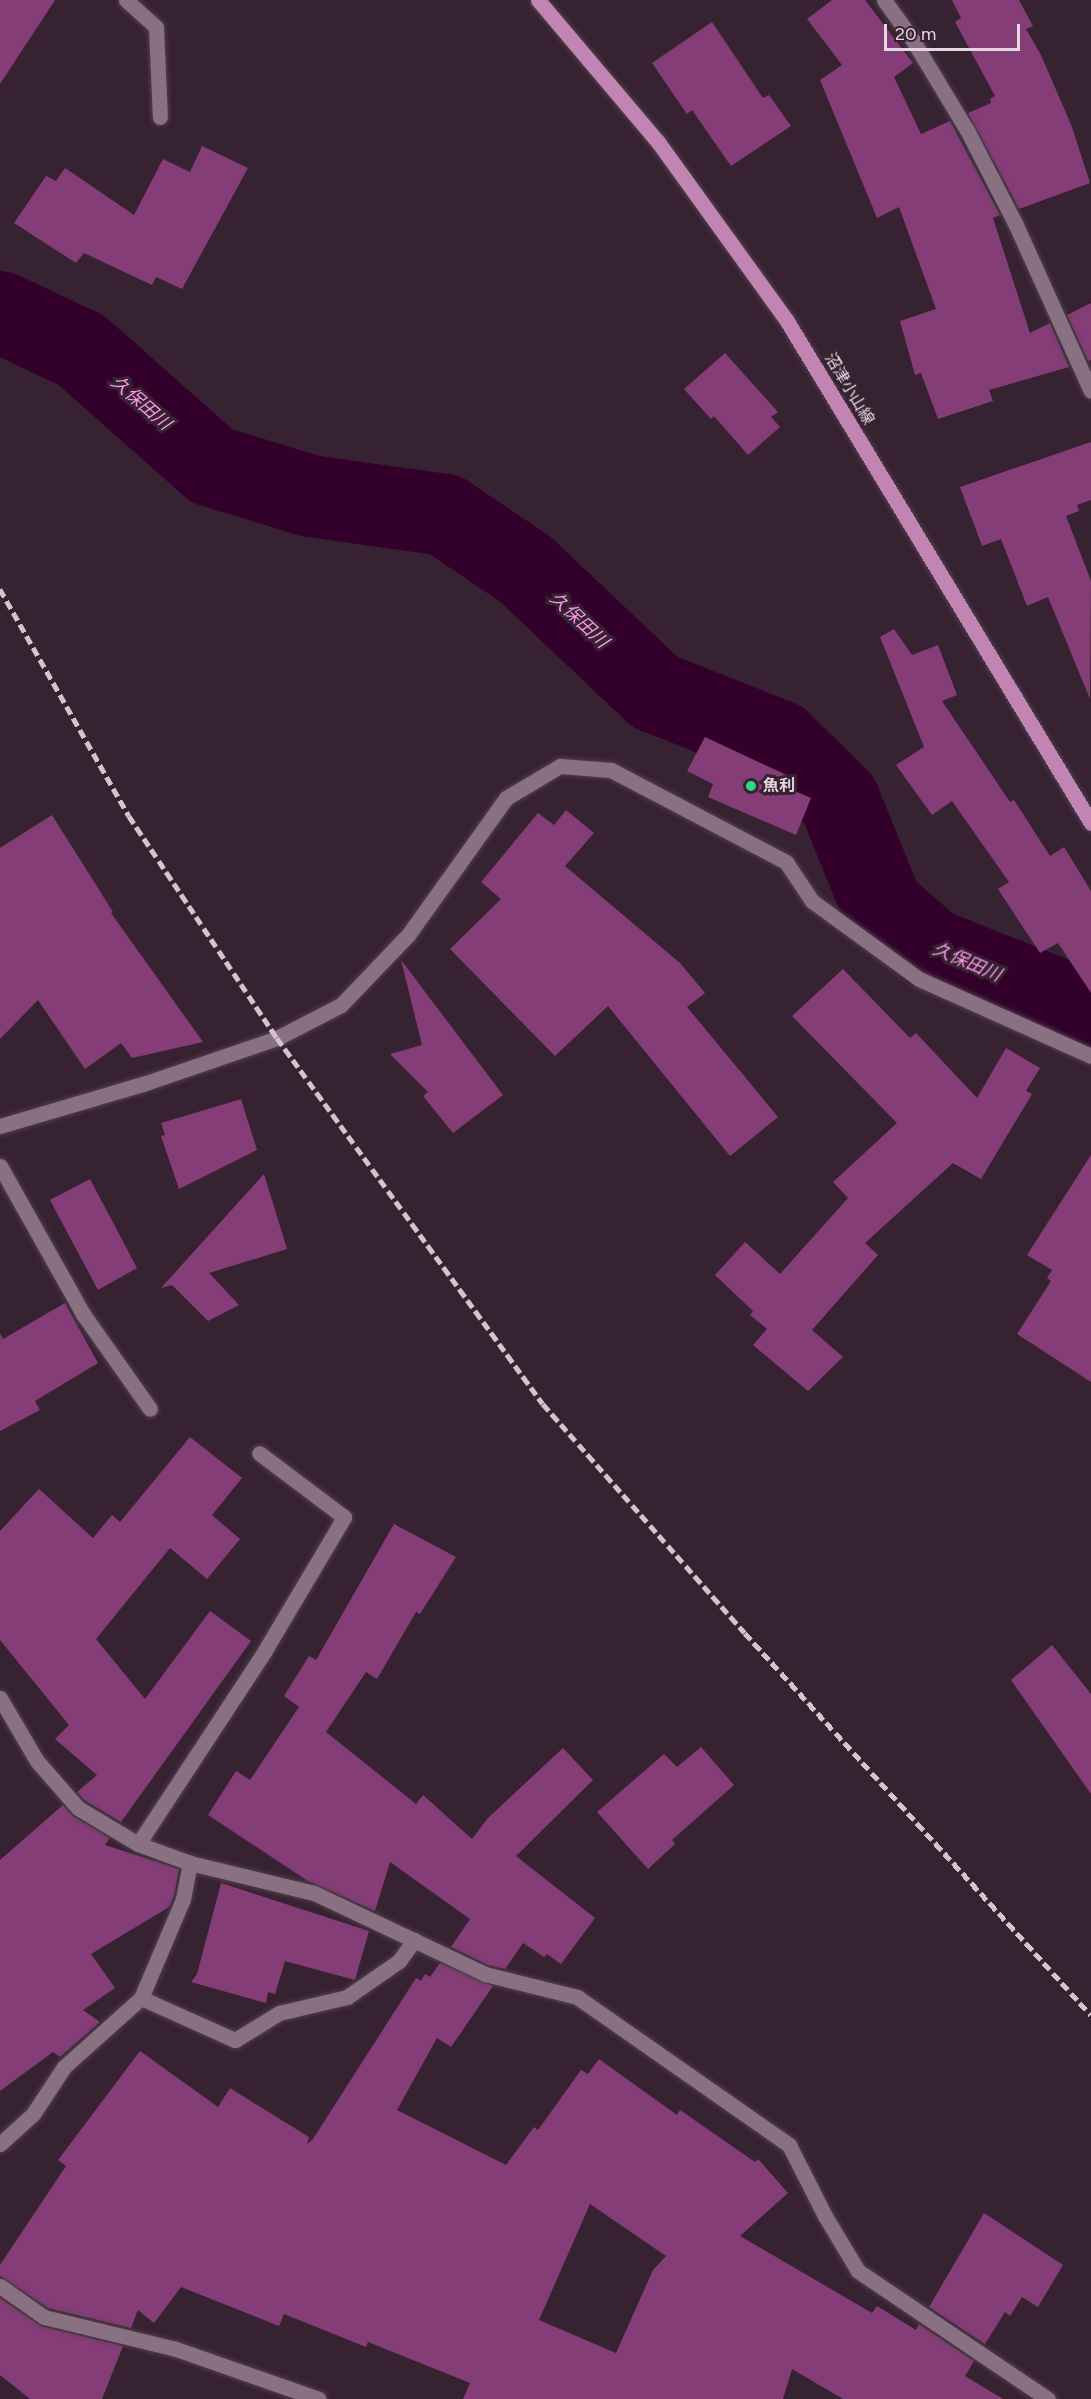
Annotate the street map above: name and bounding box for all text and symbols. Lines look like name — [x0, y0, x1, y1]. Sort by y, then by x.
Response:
scale bar — [887, 12, 1024, 50]
text: 20 m — [895, 23, 936, 45]
street label: 沼津小山線 — [820, 350, 878, 428]
water label: 久保田川 — [107, 371, 175, 435]
water label: 久保田川 — [545, 588, 613, 652]
place label: 魚利 — [763, 776, 795, 796]
marker: 魚利 — [744, 779, 758, 793]
water label: 久保田川 — [930, 938, 1004, 986]

